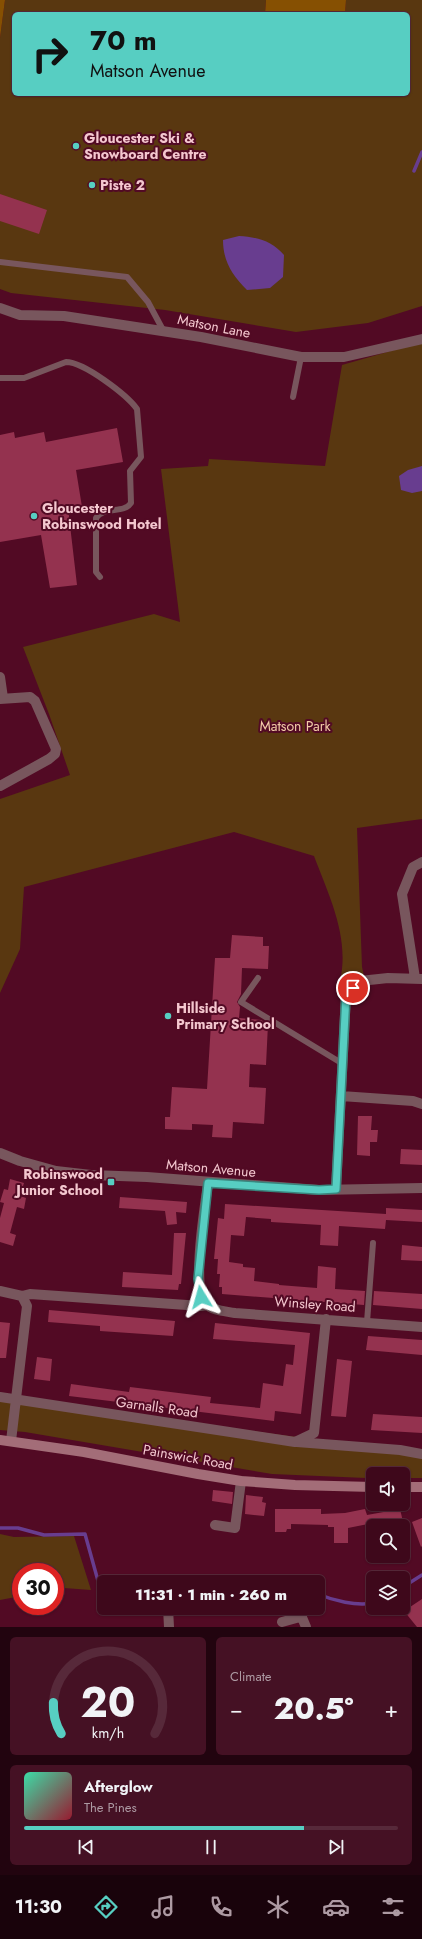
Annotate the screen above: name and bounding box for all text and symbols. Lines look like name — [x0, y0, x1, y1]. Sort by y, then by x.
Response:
text: 70 m — [90, 20, 157, 61]
icon: right — [24, 28, 76, 80]
text: Matson Avenue — [90, 58, 206, 84]
place label: Gloucester Ski & Snowboard Centre — [84, 128, 206, 164]
marker: Gloucester Ski & Snowboard Centre — [71, 141, 81, 151]
place label: Piste 2 — [100, 175, 145, 195]
marker: Piste 2 — [87, 180, 97, 190]
street label: Matson Lane — [176, 309, 252, 343]
place label: Gloucester Robinswood Hotel — [42, 498, 162, 534]
marker: Gloucester Robinswood Hotel — [29, 511, 39, 521]
park label: Matson Park — [259, 716, 331, 736]
pin — [336, 971, 370, 1005]
icon: arrive — [342, 977, 364, 999]
place label: Hillside Primary School — [176, 998, 275, 1034]
marker: Hillside Primary School — [163, 1011, 173, 1021]
street label: Matson Avenue — [165, 1154, 257, 1182]
place label: Robinswood Junior School — [13, 1164, 103, 1200]
marker: Robinswood Junior School — [106, 1177, 116, 1187]
position arrow — [180, 1276, 222, 1318]
street label: Winsley Road — [274, 1291, 356, 1317]
street label: Garnalls Road — [115, 1391, 199, 1423]
street label: Painswick Road — [141, 1439, 235, 1475]
map controls — [366, 1467, 410, 1615]
button: sound — [366, 1467, 410, 1511]
button: search — [366, 1519, 410, 1563]
speed limit sign: 30 — [12, 1563, 64, 1615]
button: layers — [366, 1571, 410, 1615]
text: 11:31 · 1 min · 260 m — [135, 1584, 287, 1606]
text: Climate — [230, 1667, 271, 1686]
text: 20 — [81, 1672, 135, 1733]
text: 20.5° — [274, 1687, 354, 1730]
text: − — [230, 1693, 243, 1725]
text: + — [384, 1693, 398, 1725]
text: km/h — [92, 1723, 124, 1743]
text: Afterglow — [84, 1776, 153, 1798]
text: The Pines — [84, 1798, 137, 1817]
icon: previous — [75, 1836, 97, 1858]
icon: pause — [200, 1836, 222, 1858]
icon: next — [325, 1836, 347, 1858]
icon: directions — [92, 1893, 120, 1921]
icon: music — [149, 1893, 177, 1921]
icon: phone — [207, 1893, 235, 1921]
icon: climate — [264, 1893, 292, 1921]
icon: car — [322, 1893, 350, 1921]
icon: filters — [379, 1893, 407, 1921]
text: 11:30 — [15, 1894, 62, 1920]

